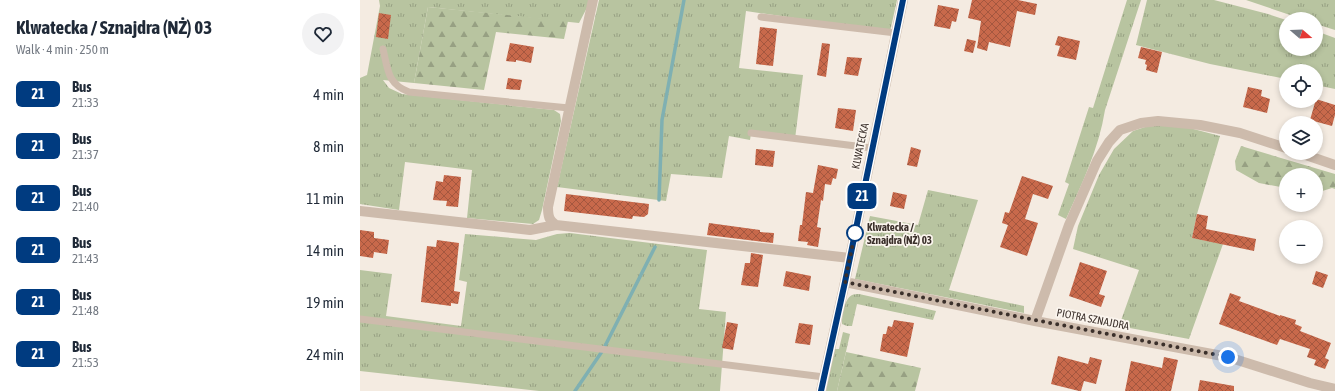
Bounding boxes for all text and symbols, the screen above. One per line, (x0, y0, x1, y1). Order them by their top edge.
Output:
north arrow (1279, 12, 1323, 56)
map controls (1279, 12, 1323, 264)
button: heart (302, 13, 344, 55)
text: Klwatecka / Sznajdra (NŻ) 03 (16, 16, 212, 38)
text: Walk · 4 min · 250 m (16, 42, 109, 57)
button: locate (1279, 64, 1323, 108)
text: Bus (72, 78, 92, 95)
text: 21 (31, 86, 45, 102)
text: 4 min (313, 86, 344, 103)
text: 21:33 (72, 95, 99, 110)
button: layers (1279, 116, 1323, 160)
street label: KLWATECKA (849, 121, 871, 170)
text: Bus (72, 130, 92, 147)
text: 21 (31, 138, 45, 154)
text: 8 min (313, 138, 344, 155)
text: 21:37 (72, 147, 99, 162)
button: + (1279, 168, 1323, 212)
text: Bus (72, 182, 92, 199)
line badge: 21 (844, 183, 880, 209)
text: 21 (855, 188, 869, 204)
text: 21 (31, 190, 45, 206)
text: 11 min (306, 190, 344, 207)
text: 21:40 (72, 199, 99, 214)
button: − (1279, 220, 1323, 264)
place label: Klwatecka / Sznajdra (NŻ) 03 (867, 221, 932, 246)
marker: Klwatecka / Sznajdra (NŻ) 03 (846, 224, 864, 242)
text: Bus (72, 234, 92, 251)
text: 21 (31, 242, 45, 258)
text: 14 min (306, 242, 344, 259)
text: 21:43 (72, 251, 99, 266)
text: Bus (72, 286, 92, 303)
text: 21 (31, 294, 45, 310)
text: 19 min (306, 294, 344, 311)
text: 21:48 (72, 303, 99, 318)
street label: PIOTRA SZNAJDRA (1056, 306, 1131, 332)
text: Bus (72, 338, 92, 355)
text: 21 (31, 346, 45, 362)
text: 24 min (306, 346, 344, 363)
your location (1218, 347, 1238, 367)
text: 21:53 (72, 355, 99, 370)

